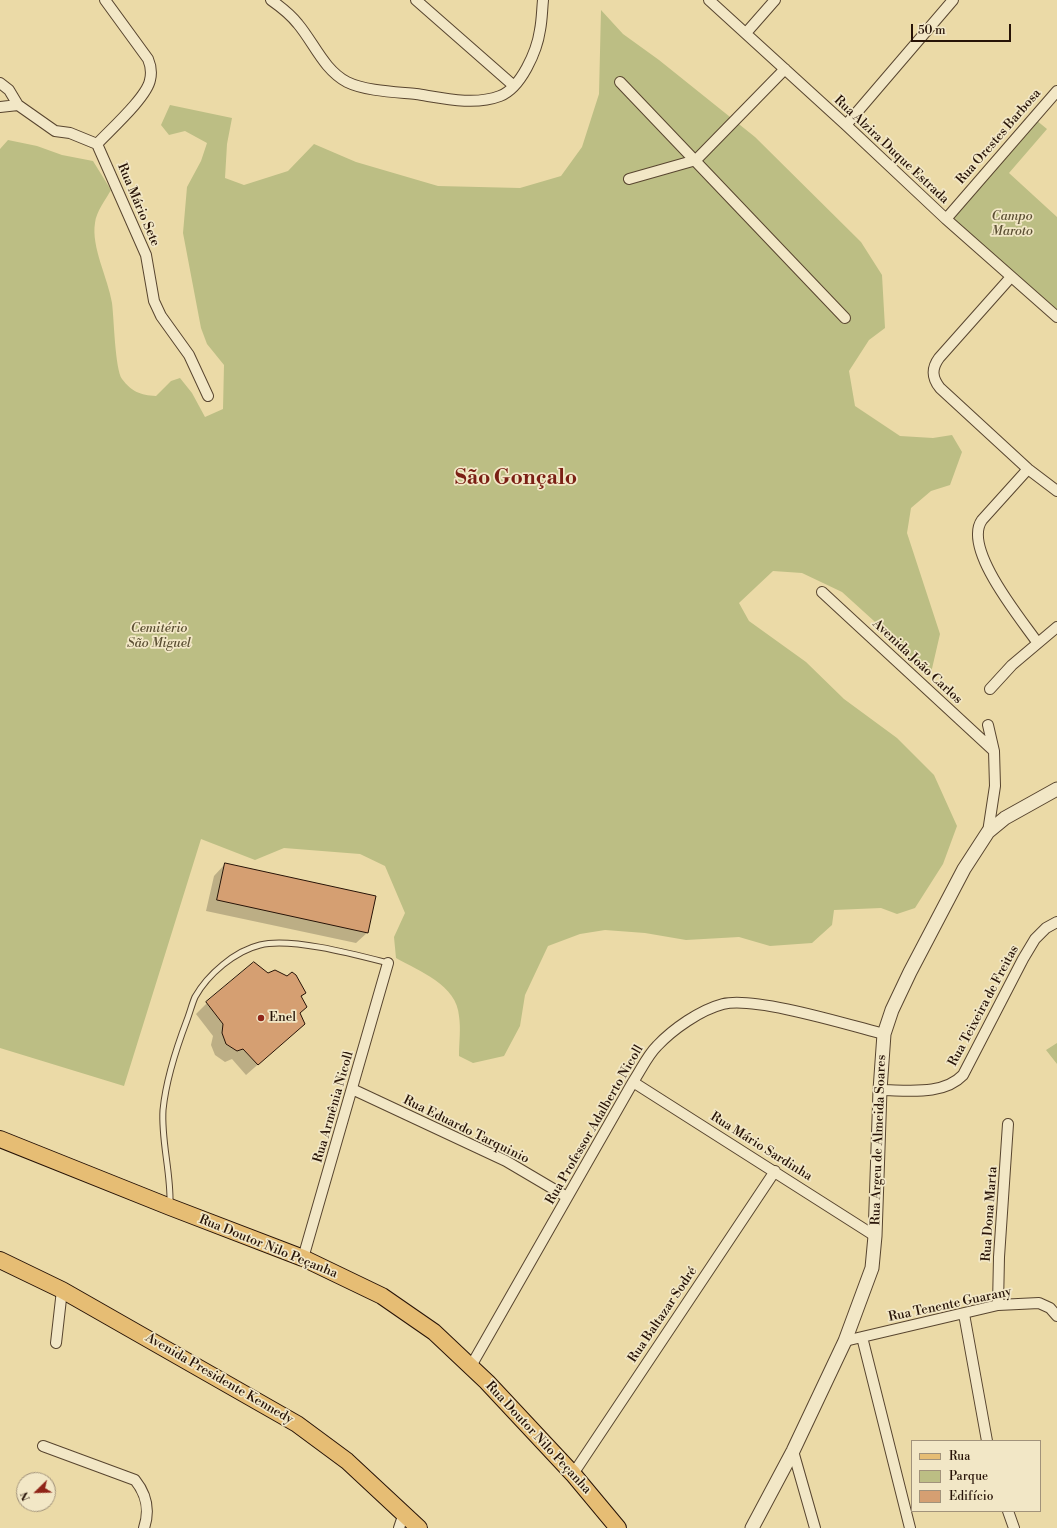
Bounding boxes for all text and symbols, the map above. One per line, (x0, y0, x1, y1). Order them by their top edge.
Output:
scale bar (913, 16, 1013, 42)
text: 50 m (918, 23, 946, 38)
street label: Rua Orestes Barbosa (953, 86, 1045, 188)
street label: Rua Alzira Duque Estrada (830, 93, 952, 207)
street label: Rua Mário Sete (113, 161, 163, 249)
park label: Campo Maroto (991, 209, 1033, 240)
district label: São Gonçalo (455, 466, 577, 492)
street label: Avenida João Carlos (869, 616, 965, 708)
park label: Cemitério São Miguel (127, 621, 191, 652)
street label: Rua Teixeira de Freitas (945, 943, 1023, 1069)
place label: Enel (269, 1010, 296, 1026)
marker: Enel (256, 1013, 266, 1023)
street label: Rua Professor Adalberto Nicoll (543, 1042, 647, 1208)
street label: Rua Armênia Nicoll (311, 1049, 357, 1165)
street label: Rua Argeu de Almeida Soares (868, 1054, 890, 1226)
street label: Rua Eduardo Tarquinio (400, 1093, 532, 1167)
street label: Rua Mário Sardinha (707, 1109, 815, 1185)
street label: Rua Dona Marta (979, 1166, 1001, 1262)
street label: Rua Doutor Nilo Peçanha (196, 1212, 340, 1282)
street label: Rua Baltazar Sodré (625, 1264, 701, 1366)
street label: Rua Tenente Guarany (887, 1284, 1013, 1326)
street label: Avenida Presidente Kennedy (142, 1330, 296, 1428)
street label: Rua Doutor Nilo Peçanha (482, 1379, 594, 1497)
legend (911, 1440, 1041, 1512)
text: Rua (949, 1449, 970, 1464)
text: Parque (949, 1469, 988, 1484)
north arrow (16, 1472, 56, 1512)
text: Edifício (949, 1489, 993, 1504)
text: N (18, 1490, 34, 1503)

